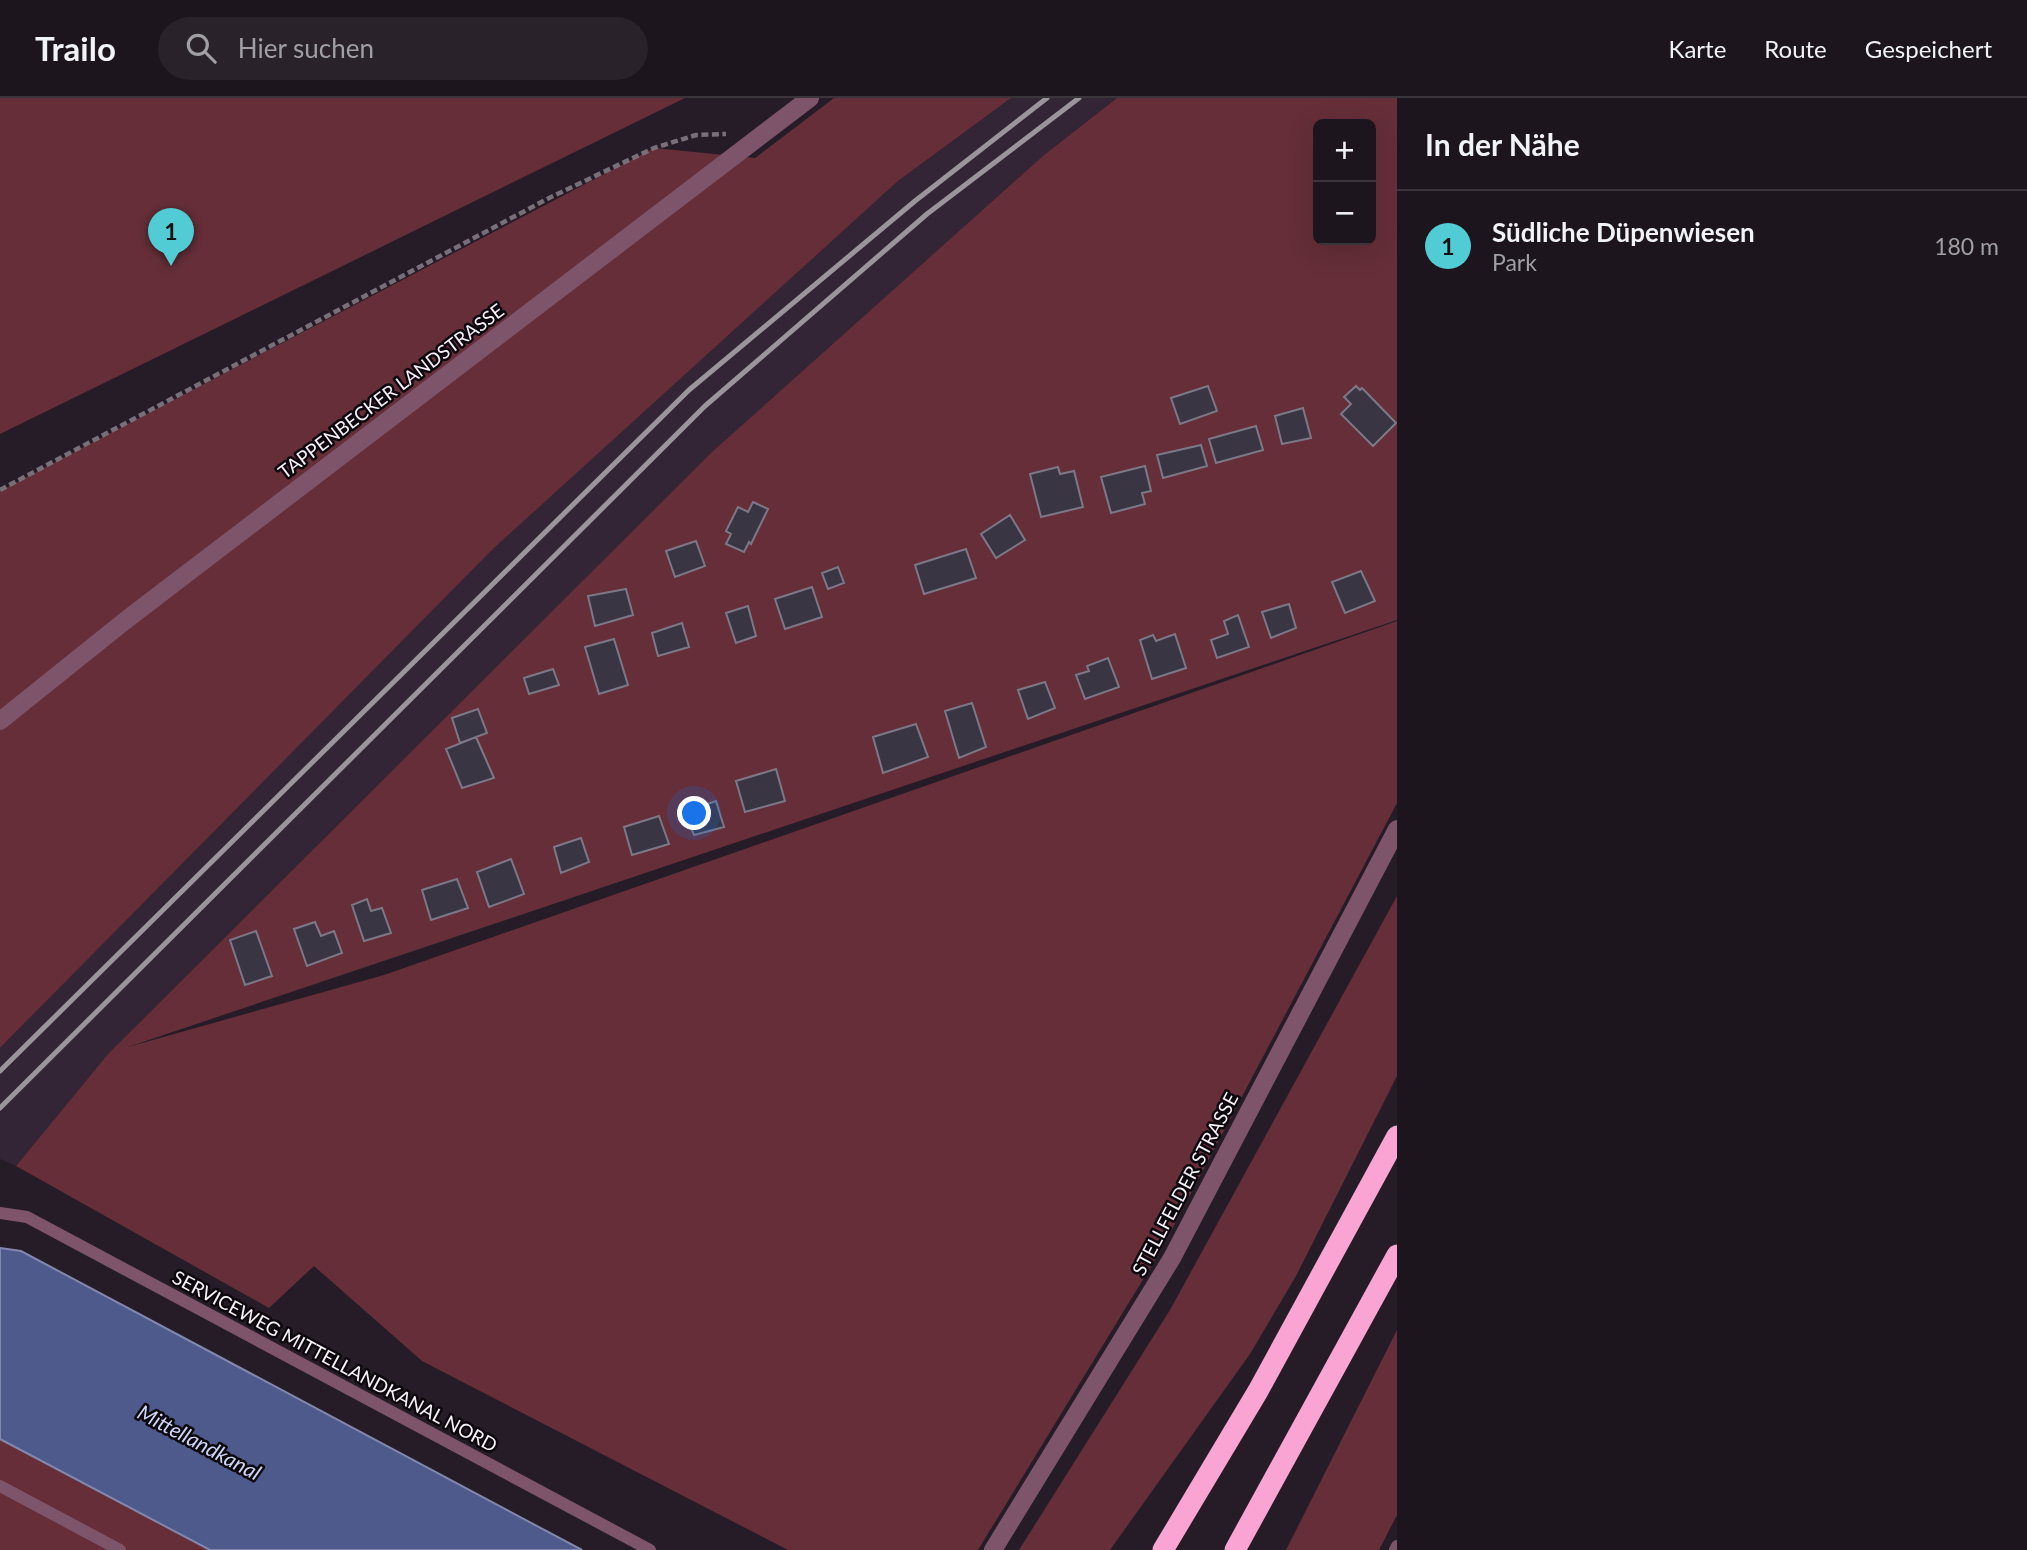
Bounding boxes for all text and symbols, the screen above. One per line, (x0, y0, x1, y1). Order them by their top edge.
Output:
search box (158, 17, 648, 80)
text: Trailo (35, 28, 116, 68)
icon: search (182, 29, 220, 67)
text: Hier suchen (238, 32, 374, 64)
text: Karte (1669, 34, 1726, 63)
text: Route (1764, 34, 1827, 63)
text: Gespeichert (1865, 34, 1992, 63)
map controls (1313, 119, 1376, 245)
button: + (1313, 119, 1376, 182)
text: In der Nähe (1425, 126, 1580, 162)
button: − (1313, 182, 1376, 245)
pin: 1 (148, 208, 194, 266)
text: Südliche Düpenwiesen (1492, 216, 1755, 248)
text: 1 (1441, 232, 1455, 260)
text: 180 m (1934, 232, 1999, 260)
text: Park (1492, 248, 1537, 276)
street label: TAPPENBECKER LANDSTRASSE (273, 298, 508, 483)
your location (677, 796, 711, 830)
street label: STELLFELDER STRASSE (1127, 1088, 1243, 1279)
street label: SERVICEWEG MITTELLANDKANAL NORD (169, 1265, 502, 1456)
water label: Mittellandkanal (134, 1399, 266, 1485)

